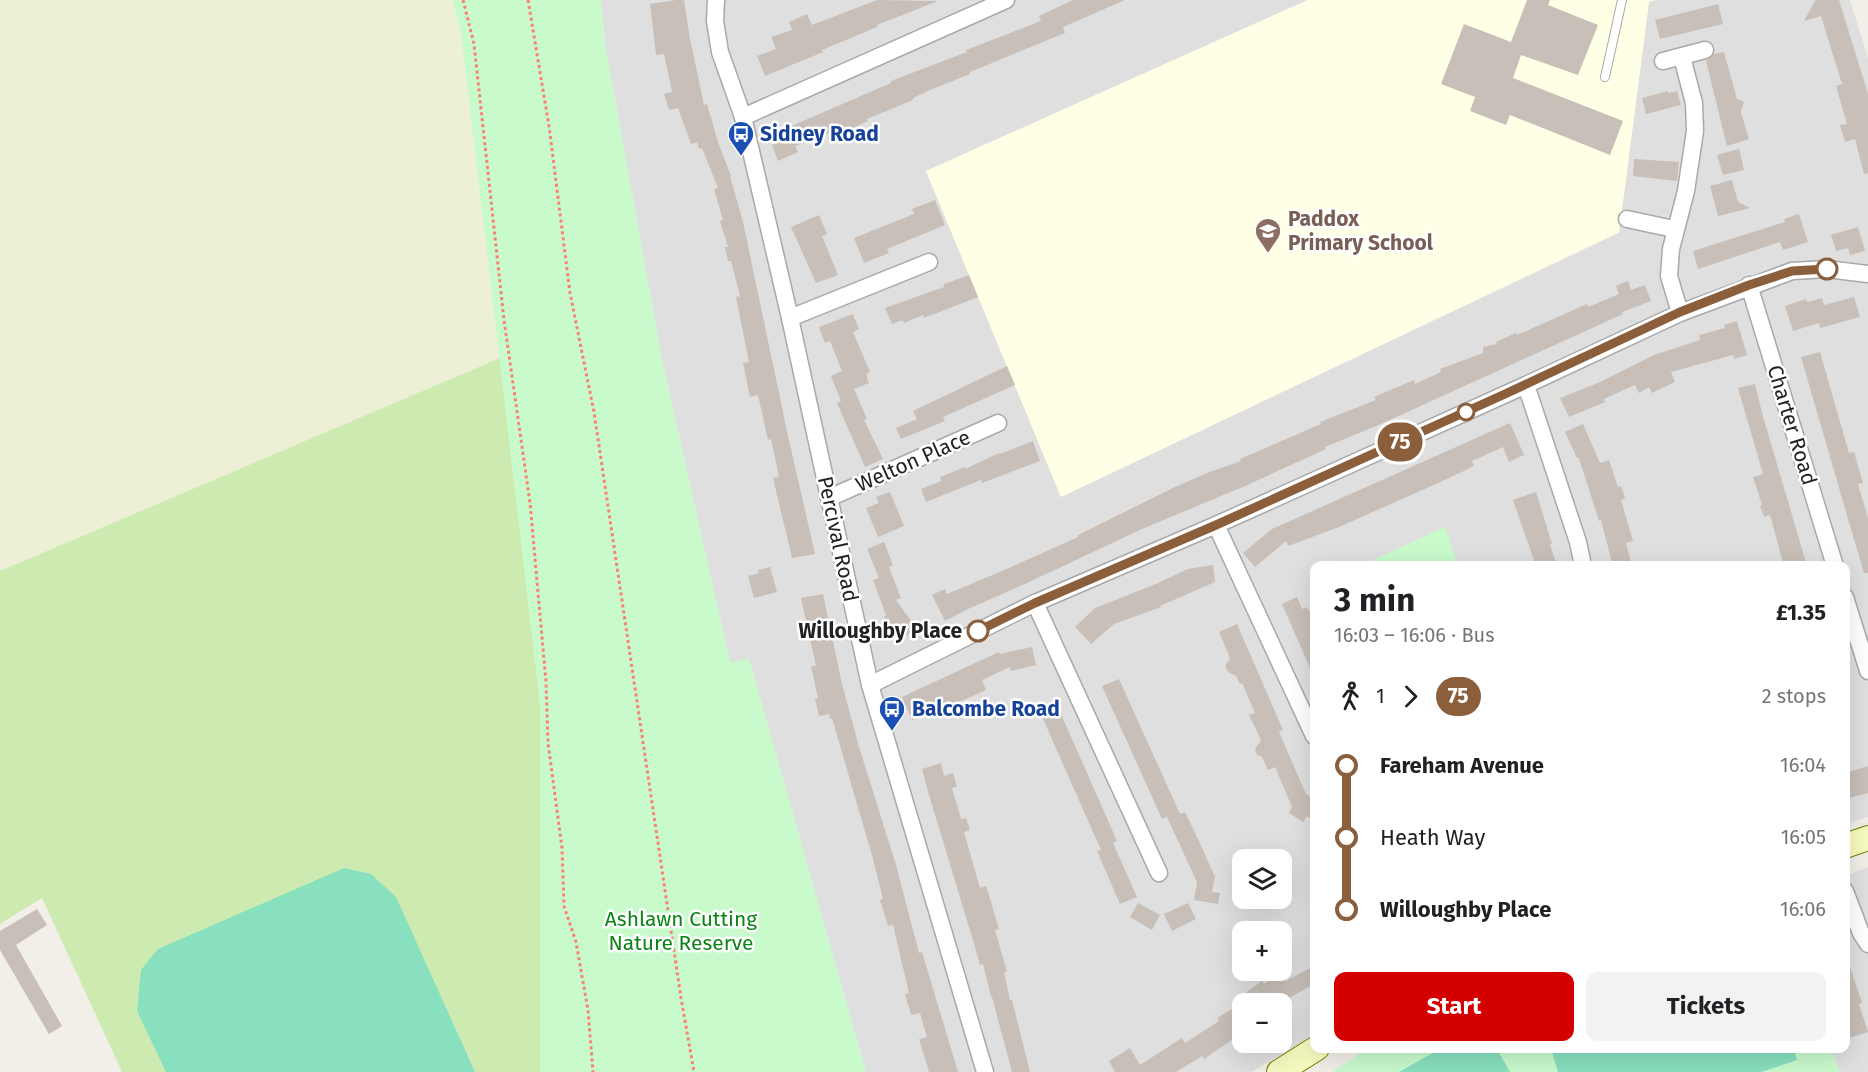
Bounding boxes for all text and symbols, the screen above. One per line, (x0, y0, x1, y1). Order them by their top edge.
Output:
bus stop icon: Sidney Road (726, 119, 756, 157)
place label: Sidney Road (760, 121, 879, 147)
place label: Paddox Primary School (1288, 206, 1434, 256)
school or university icon: Paddox Primary School (1253, 216, 1283, 254)
unlabelled marker (1816, 258, 1838, 280)
street label: Charter Road (1761, 362, 1823, 488)
unlabelled marker (1457, 403, 1475, 421)
line badge: 75 (1373, 422, 1427, 462)
street label: Welton Place (852, 424, 974, 498)
text: 75 (1390, 429, 1410, 455)
street label: Percival Road (812, 474, 864, 604)
text: 3 min (1334, 580, 1415, 620)
text: £1.35 (1776, 599, 1826, 626)
place label: Willoughby Place (798, 618, 962, 644)
marker: Willoughby Place (967, 620, 989, 642)
text: 16:03 – 16:06 · Bus (1334, 623, 1495, 647)
icon: walk (1334, 680, 1367, 713)
icon: forward (1394, 680, 1427, 713)
text: 75 (1448, 683, 1469, 709)
text: 1 (1376, 684, 1385, 708)
text: 2 stops (1762, 684, 1826, 708)
bus stop icon: Balcombe Road (877, 694, 907, 732)
place label: Balcombe Road (912, 696, 1060, 722)
text: Fareham Avenue (1380, 752, 1544, 779)
text: 16:04 (1780, 753, 1826, 777)
text: Heath Way (1380, 824, 1485, 851)
text: 16:05 (1781, 825, 1826, 849)
map controls (1232, 849, 1292, 1053)
button: layers (1232, 849, 1292, 909)
text: Willoughby Place (1380, 896, 1551, 923)
text: 16:06 (1780, 897, 1826, 921)
park label: Ashlawn Cutting Nature Reserve (605, 906, 757, 956)
button: + (1232, 921, 1292, 981)
button: Start (1334, 972, 1574, 1041)
button: Tickets (1586, 972, 1826, 1041)
button: − (1232, 993, 1292, 1053)

